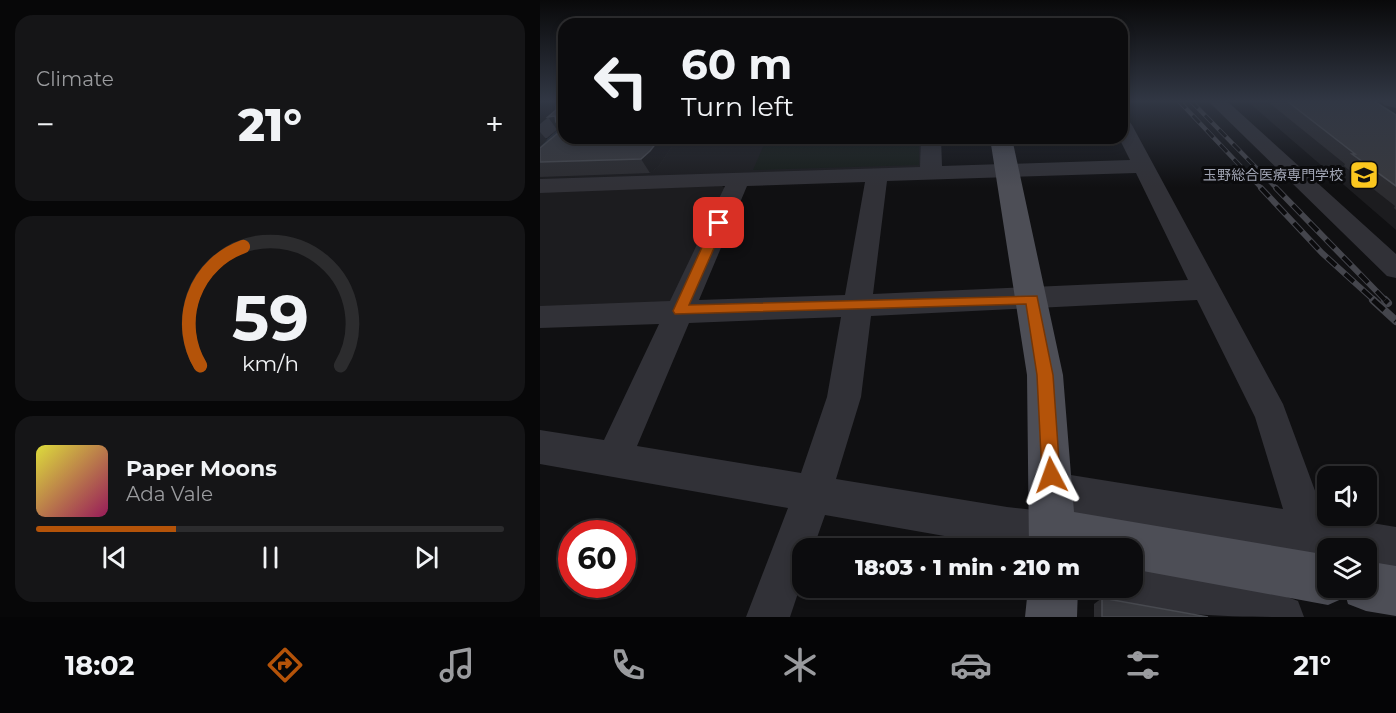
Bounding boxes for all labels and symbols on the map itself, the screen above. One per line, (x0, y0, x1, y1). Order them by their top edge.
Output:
school or university icon: 玉野総合医療専門学校 (1348, 159, 1380, 191)
place label: 玉野総合医療専門学校 (1203, 166, 1343, 184)
pin (693, 197, 744, 248)
position arrow (1019, 443, 1083, 507)
speed limit sign: 60 (558, 520, 636, 598)

